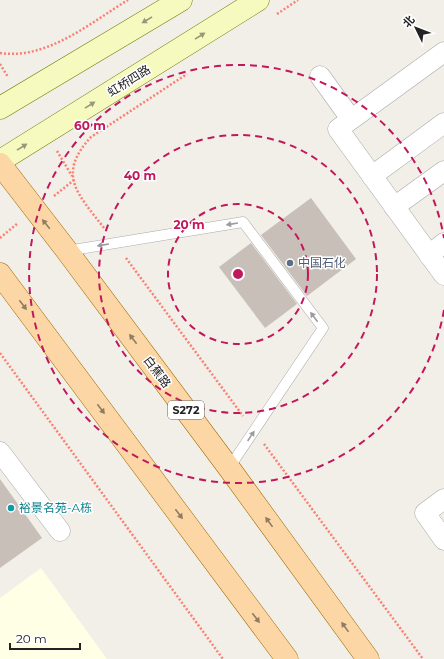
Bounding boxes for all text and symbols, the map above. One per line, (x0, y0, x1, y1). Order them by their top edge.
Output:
north arrow (396, 8, 436, 48)
text: 北 (400, 12, 418, 30)
one-way arrow (141, 16, 153, 23)
one-way arrow (194, 33, 206, 40)
street label: 虹桥四路 (104, 61, 153, 100)
one-way arrow (84, 102, 96, 109)
text: 60 m (74, 118, 106, 133)
one-way arrow (17, 144, 28, 151)
text: 40 m (124, 168, 156, 183)
text: 20 m (173, 217, 205, 232)
one-way arrow (42, 219, 50, 230)
one-way arrow (225, 221, 238, 227)
one-way arrow (97, 242, 109, 248)
place label: 中国石化 (298, 255, 346, 270)
marker: 中国石化 (285, 258, 295, 268)
centre of rings (231, 267, 245, 281)
one-way arrow (19, 300, 27, 310)
one-way arrow (310, 311, 319, 322)
one-way arrow (129, 334, 137, 345)
street label: 白蕉路 (141, 353, 174, 391)
road number: S272 (168, 401, 204, 419)
one-way arrow (97, 404, 105, 415)
one-way arrow (247, 431, 255, 441)
place label: 裕景名苑-A栋 (19, 500, 92, 515)
marker: 裕景名苑-A栋 (6, 503, 16, 513)
one-way arrow (174, 508, 183, 519)
one-way arrow (264, 517, 273, 528)
one-way arrow (252, 612, 261, 623)
one-way arrow (341, 622, 349, 633)
scale bar (10, 625, 80, 651)
text: 20 m (16, 631, 47, 646)

